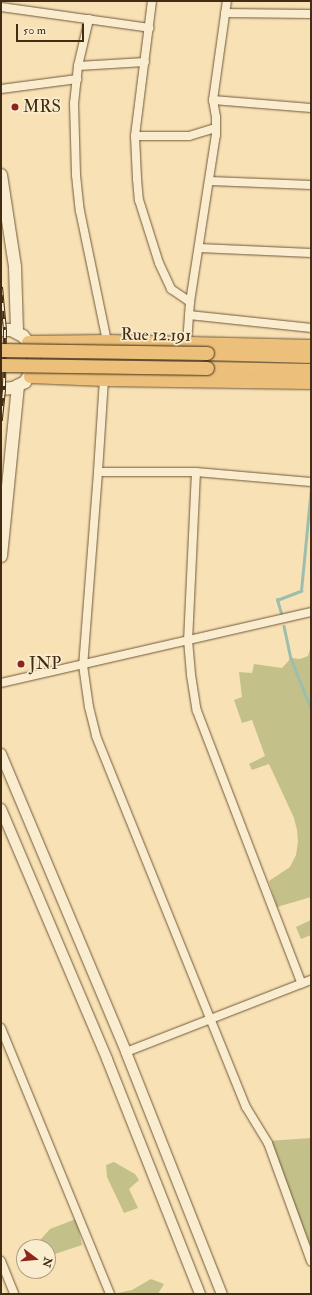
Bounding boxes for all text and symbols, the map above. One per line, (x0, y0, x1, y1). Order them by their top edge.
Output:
scale bar (18, 16, 86, 42)
text: 50 m (23, 23, 46, 38)
place label: MRS (23, 97, 61, 117)
marker: MRS (10, 102, 20, 112)
street label: Rue 12.191 (121, 324, 191, 346)
place label: JNP (29, 654, 61, 674)
marker: JNP (16, 659, 26, 669)
north arrow (16, 1239, 56, 1279)
text: N (39, 1256, 55, 1269)

